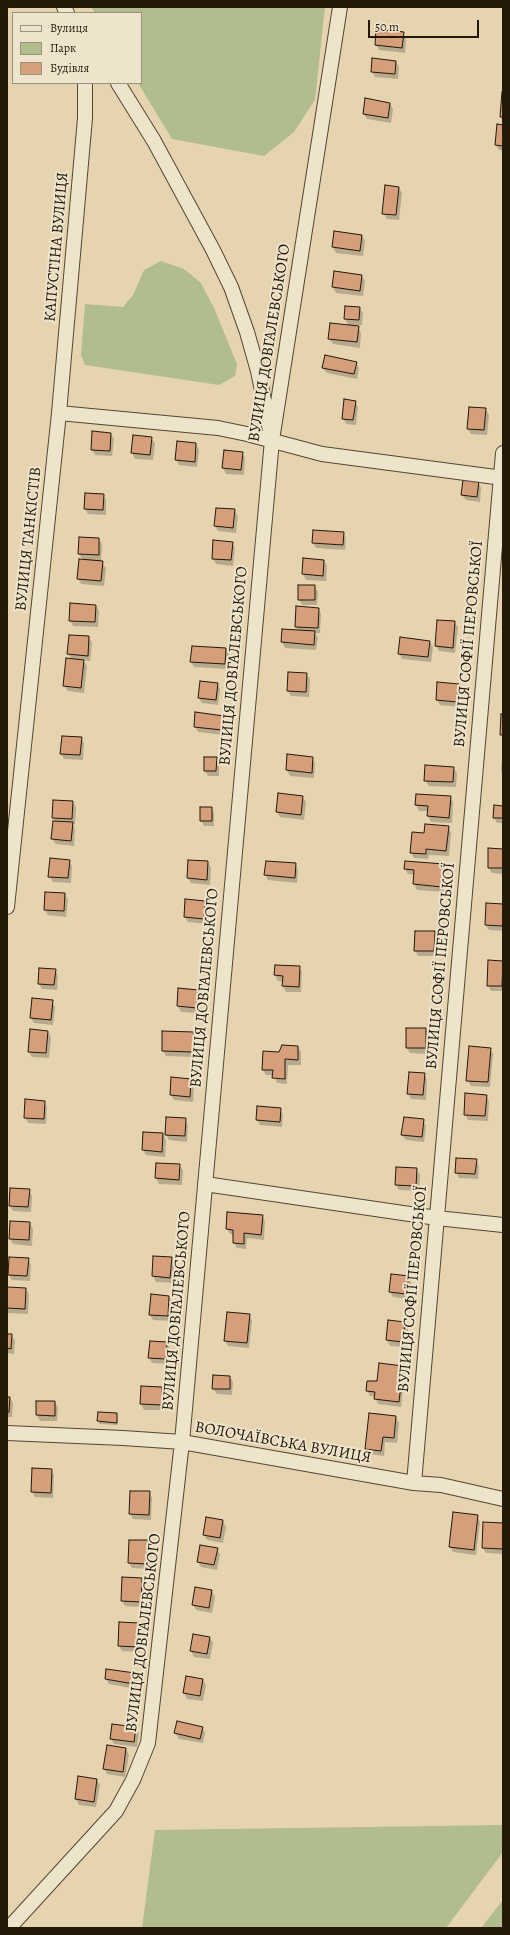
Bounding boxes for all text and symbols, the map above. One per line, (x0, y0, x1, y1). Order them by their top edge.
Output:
legend (12, 12, 142, 84)
scale bar (370, 12, 481, 38)
text: 50 m (375, 19, 399, 35)
text: Вулиця (50, 20, 88, 36)
text: Парк (50, 40, 76, 56)
text: Будівля (50, 60, 89, 76)
street label: КАПУСТІНА ВУЛИЦЯ (41, 171, 73, 323)
street label: ВУЛИЦЯ ДОВГАЛЕВСЬКОГО (245, 243, 295, 443)
street label: ВУЛИЦЯ ТАНКІСТІВ (12, 466, 46, 612)
street label: ВУЛИЦЯ СОФІЇ ПЕРОВСЬКОЇ (450, 540, 488, 748)
street label: ВУЛИЦЯ ДОВГАЛЕВСЬКОГО (216, 565, 252, 767)
street label: ВУЛИЦЯ СОФІЇ ПЕРОВСЬКОЇ (422, 862, 460, 1070)
street label: ВУЛИЦЯ ДОВГАЛЕВСЬКОГО (187, 887, 223, 1089)
street label: ВУЛИЦЯ СОФІЇ ПЕРОВСЬКОЇ (394, 1185, 432, 1393)
street label: ВУЛИЦЯ ДОВГАЛЕВСЬКОГО (159, 1210, 195, 1412)
street label: ВОЛОЧАЇВСЬКА ВУЛИЦЯ (193, 1418, 373, 1468)
street label: ВУЛИЦЯ ДОВГАЛЕВСЬКОГО (122, 1532, 166, 1734)

